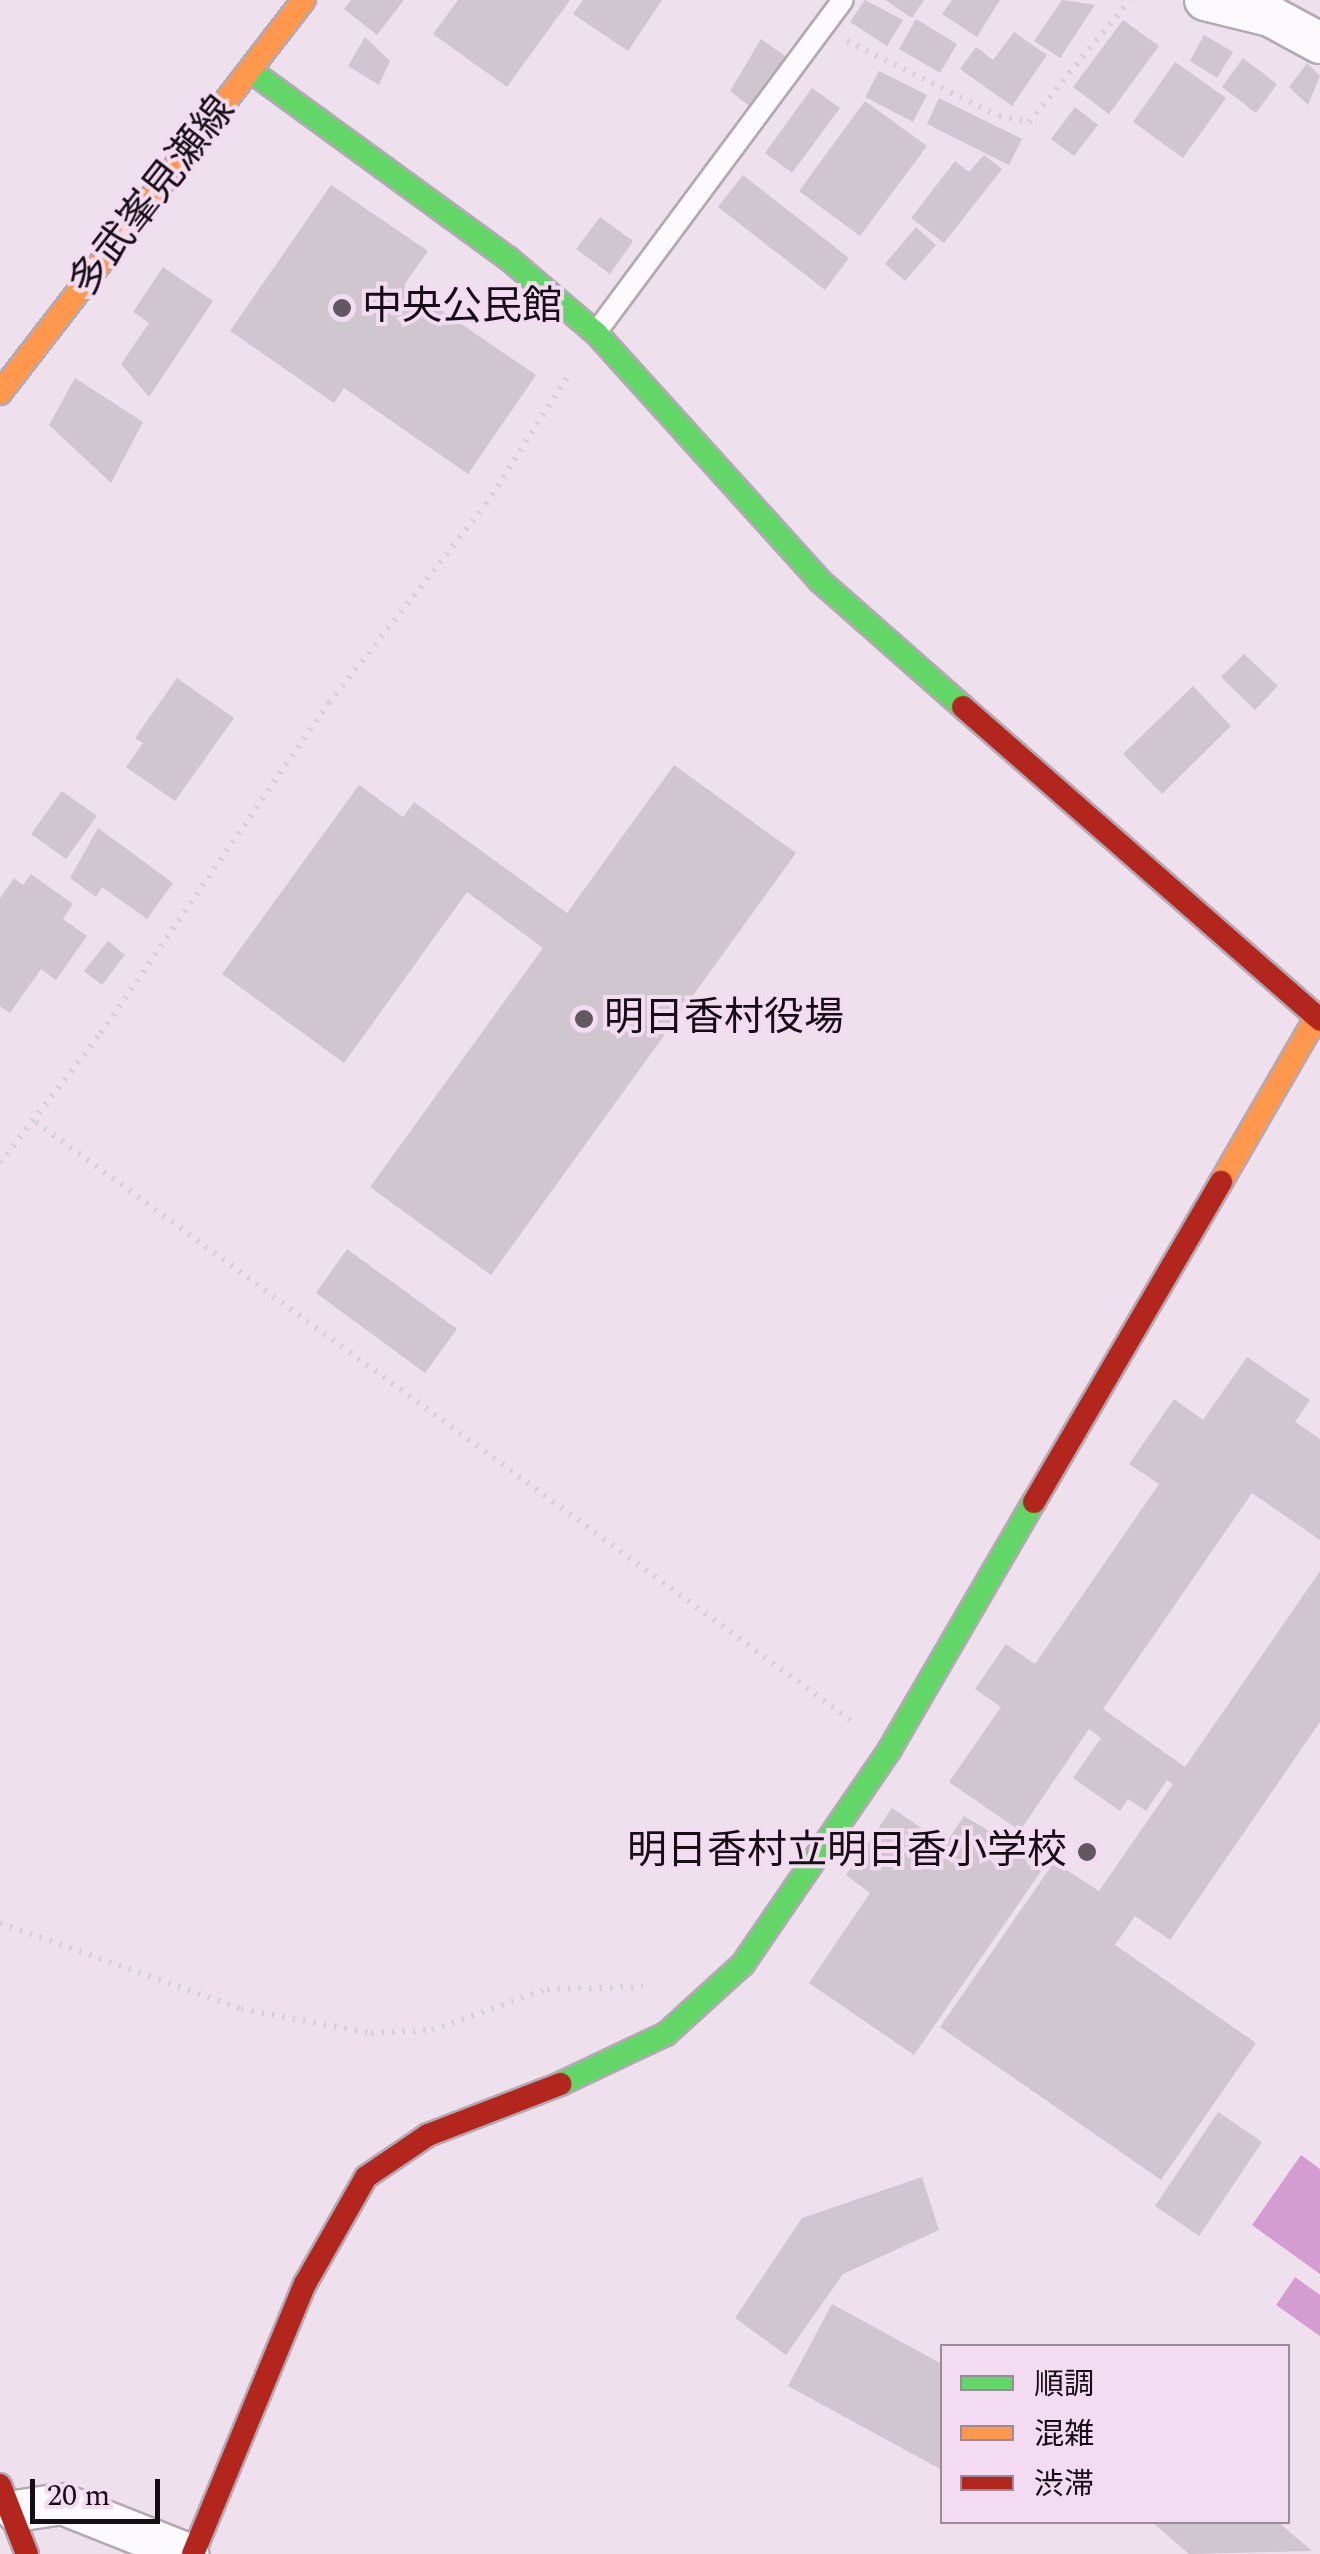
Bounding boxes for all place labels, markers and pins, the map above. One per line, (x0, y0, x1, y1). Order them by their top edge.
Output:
place label: 中央公民館 (362, 284, 562, 332)
marker: 中央公民館 (331, 297, 353, 319)
place label: 明日香村役場 (604, 995, 844, 1043)
marker: 明日香村役場 (573, 1008, 595, 1030)
place label: 明日香村立明日香小学校 (627, 1828, 1067, 1876)
marker: 明日香村立明日香小学校 (1076, 1841, 1098, 1863)

